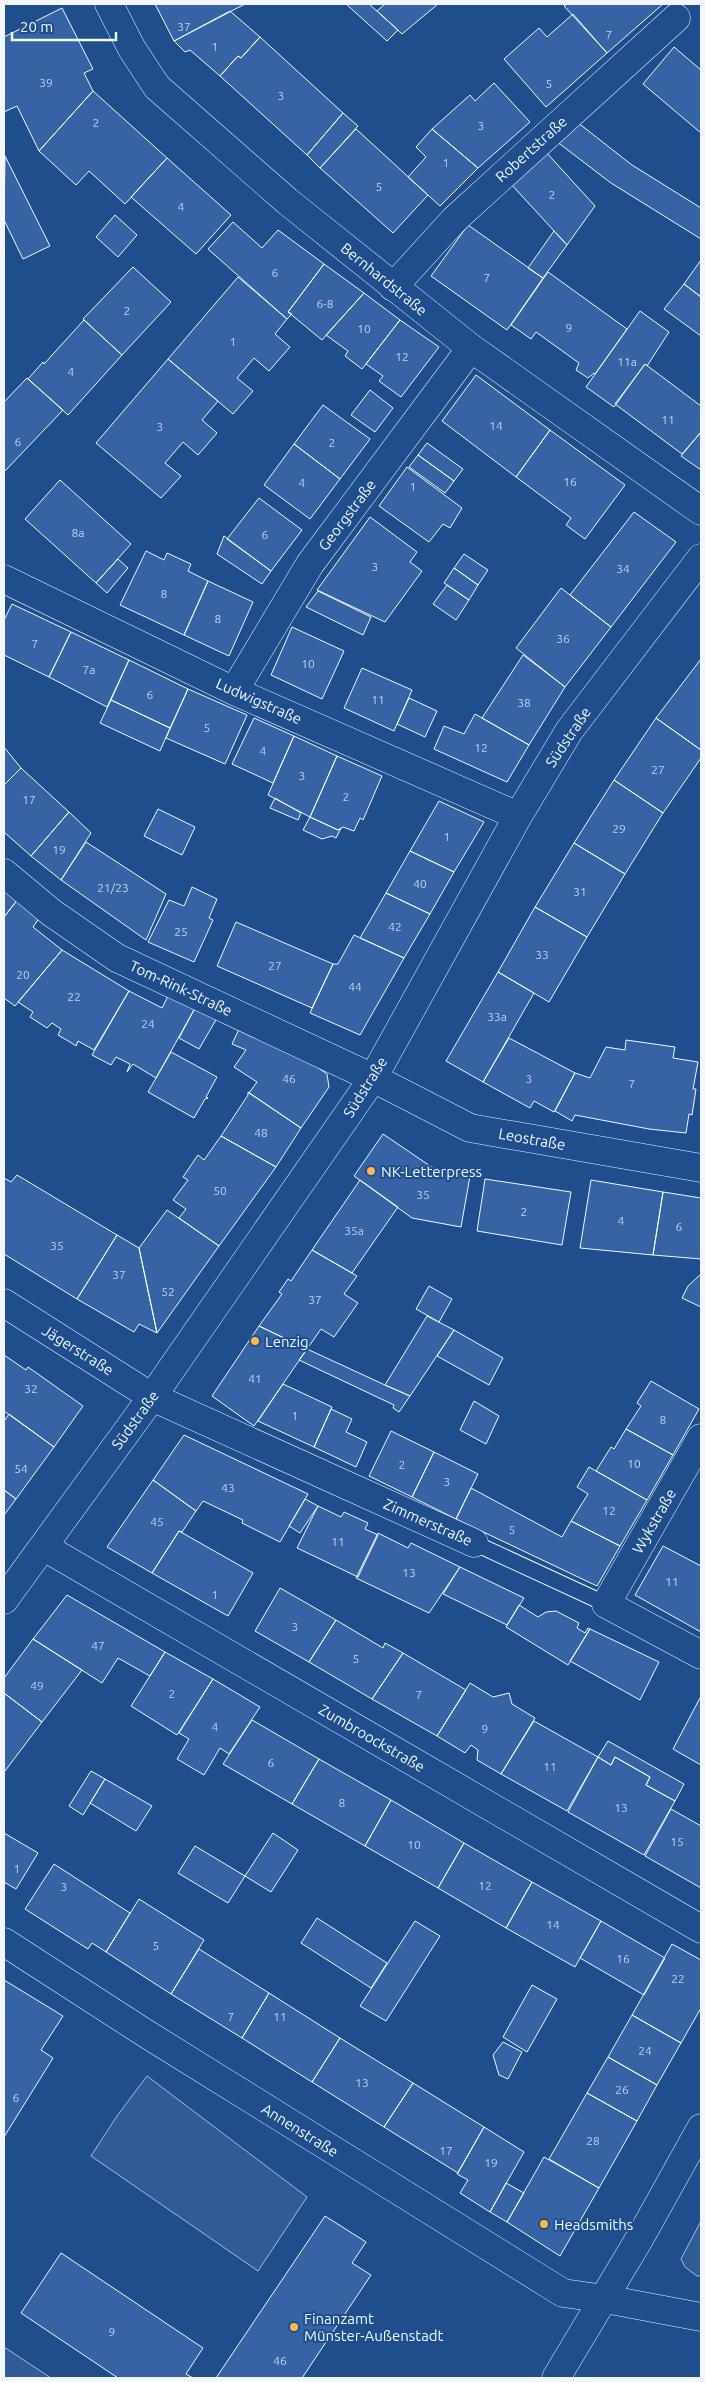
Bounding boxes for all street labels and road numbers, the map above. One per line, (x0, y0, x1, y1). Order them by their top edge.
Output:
street label: Robertstraße (492, 113, 570, 185)
street label: Bernhardstraße (338, 239, 430, 319)
street label: Georgstraße (315, 476, 379, 554)
street label: Ludwigstraße (214, 675, 304, 727)
street label: Südstraße (542, 704, 594, 770)
street label: Tom-Rink-Straße (127, 957, 235, 1019)
street label: Südstraße (340, 1054, 390, 1120)
street label: Leostraße (497, 1125, 567, 1153)
street label: Jägerstraße (39, 1321, 117, 1379)
street label: Südstraße (108, 1387, 162, 1453)
street label: Wykstraße (629, 1486, 679, 1556)
street label: Zimmerstraße (381, 1495, 475, 1549)
street label: Zumbroockstraße (316, 1701, 428, 1775)
street label: Annenstraße (259, 2100, 341, 2160)

